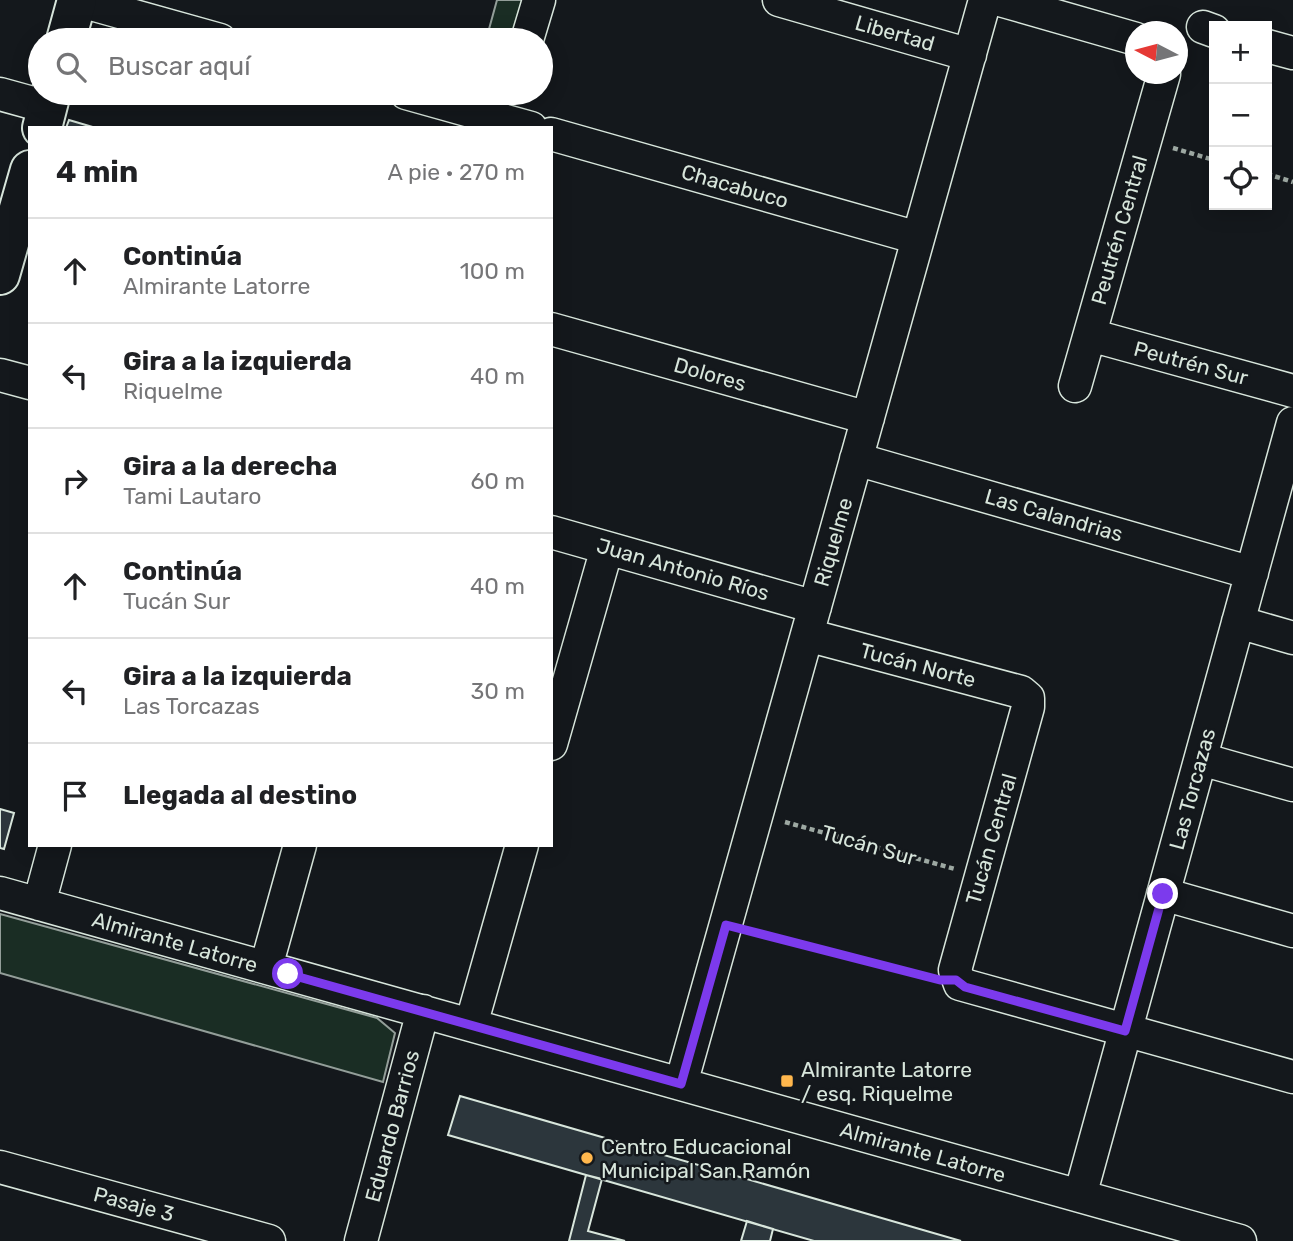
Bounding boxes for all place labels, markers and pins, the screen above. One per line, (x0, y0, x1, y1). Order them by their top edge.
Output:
place label: Almirante Latorre / esq. Riquelme (801, 1057, 972, 1106)
marker: Almirante Latorre / esq. Riquelme (779, 1073, 795, 1089)
place label: Centro Educacional Municipal San Ramón (601, 1134, 810, 1183)
marker: Centro Educacional Municipal San Ramón (579, 1150, 595, 1166)

